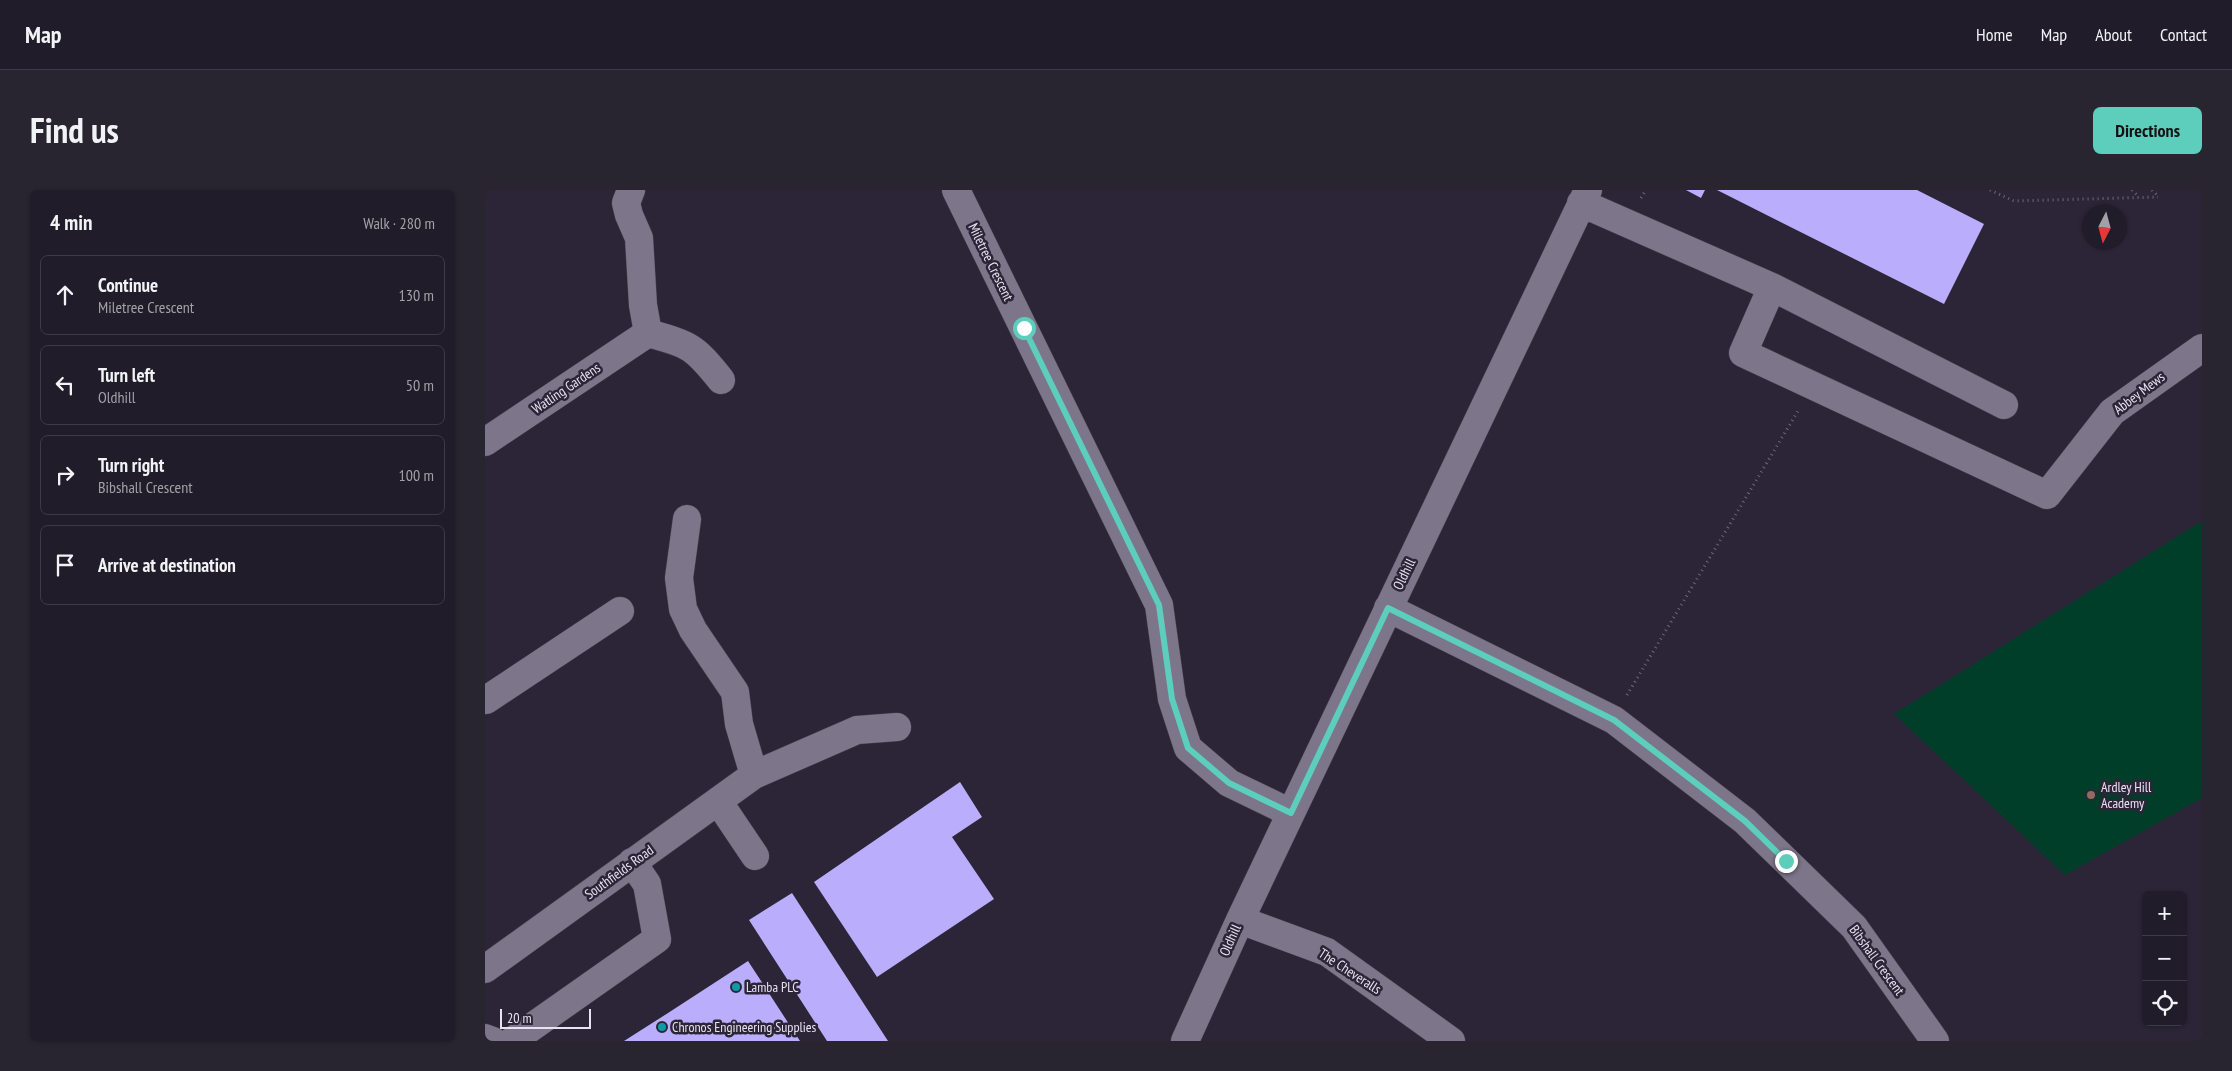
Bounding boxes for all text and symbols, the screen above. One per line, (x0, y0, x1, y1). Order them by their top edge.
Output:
text: Map (25, 19, 62, 50)
text: Home (1976, 23, 2013, 46)
text: Map (2041, 23, 2067, 46)
text: About (2095, 23, 2132, 46)
text: Contact (2160, 23, 2207, 46)
text: Find us (30, 107, 119, 153)
button: Directions (2093, 107, 2202, 154)
north arrow (2082, 205, 2127, 250)
text: 4 min (50, 209, 92, 236)
text: Walk · 280 m (363, 213, 435, 233)
street label: Miletree Crescent (964, 220, 1018, 304)
text: Continue (98, 273, 158, 297)
icon: ahead (51, 281, 79, 309)
text: 130 m (399, 285, 434, 305)
text: Miletree Crescent (98, 297, 194, 317)
route start (1013, 317, 1036, 340)
street label: Watling Gardens (528, 358, 604, 418)
text: Turn left (98, 363, 155, 387)
street label: Abbey Mews (2110, 368, 2168, 418)
icon: left (51, 371, 79, 399)
text: 50 m (406, 375, 434, 395)
text: Oldhill (98, 387, 135, 407)
text: Turn right (98, 453, 164, 477)
icon: right (51, 461, 79, 489)
text: 100 m (399, 465, 434, 485)
text: Bibshall Crescent (98, 477, 193, 497)
icon: arrive (51, 551, 79, 579)
text: Arrive at destination (98, 553, 236, 577)
street label: Oldhill (1389, 555, 1420, 593)
place label: Ardley Hill Academy (2101, 778, 2152, 812)
marker: Ardley Hill Academy (2085, 789, 2097, 801)
street label: Southfields Road (581, 841, 657, 903)
route end (1775, 850, 1798, 873)
map controls (2142, 891, 2187, 1026)
button: + (2142, 891, 2187, 936)
street label: Oldhill (1215, 921, 1245, 959)
street label: Bibshall Crescent (1845, 921, 1909, 999)
button: − (2142, 936, 2187, 981)
street label: The Cheveralls (1315, 944, 1385, 998)
place label: Lamba PLC (746, 978, 799, 996)
marker: Lamba PLC (730, 981, 742, 993)
button: locate (2142, 981, 2187, 1026)
scale bar (500, 1006, 591, 1029)
text: 20 m (507, 1009, 532, 1027)
place label: Chronos Engineering Supplies (672, 1018, 817, 1036)
marker: Chronos Engineering Supplies (656, 1021, 668, 1033)

